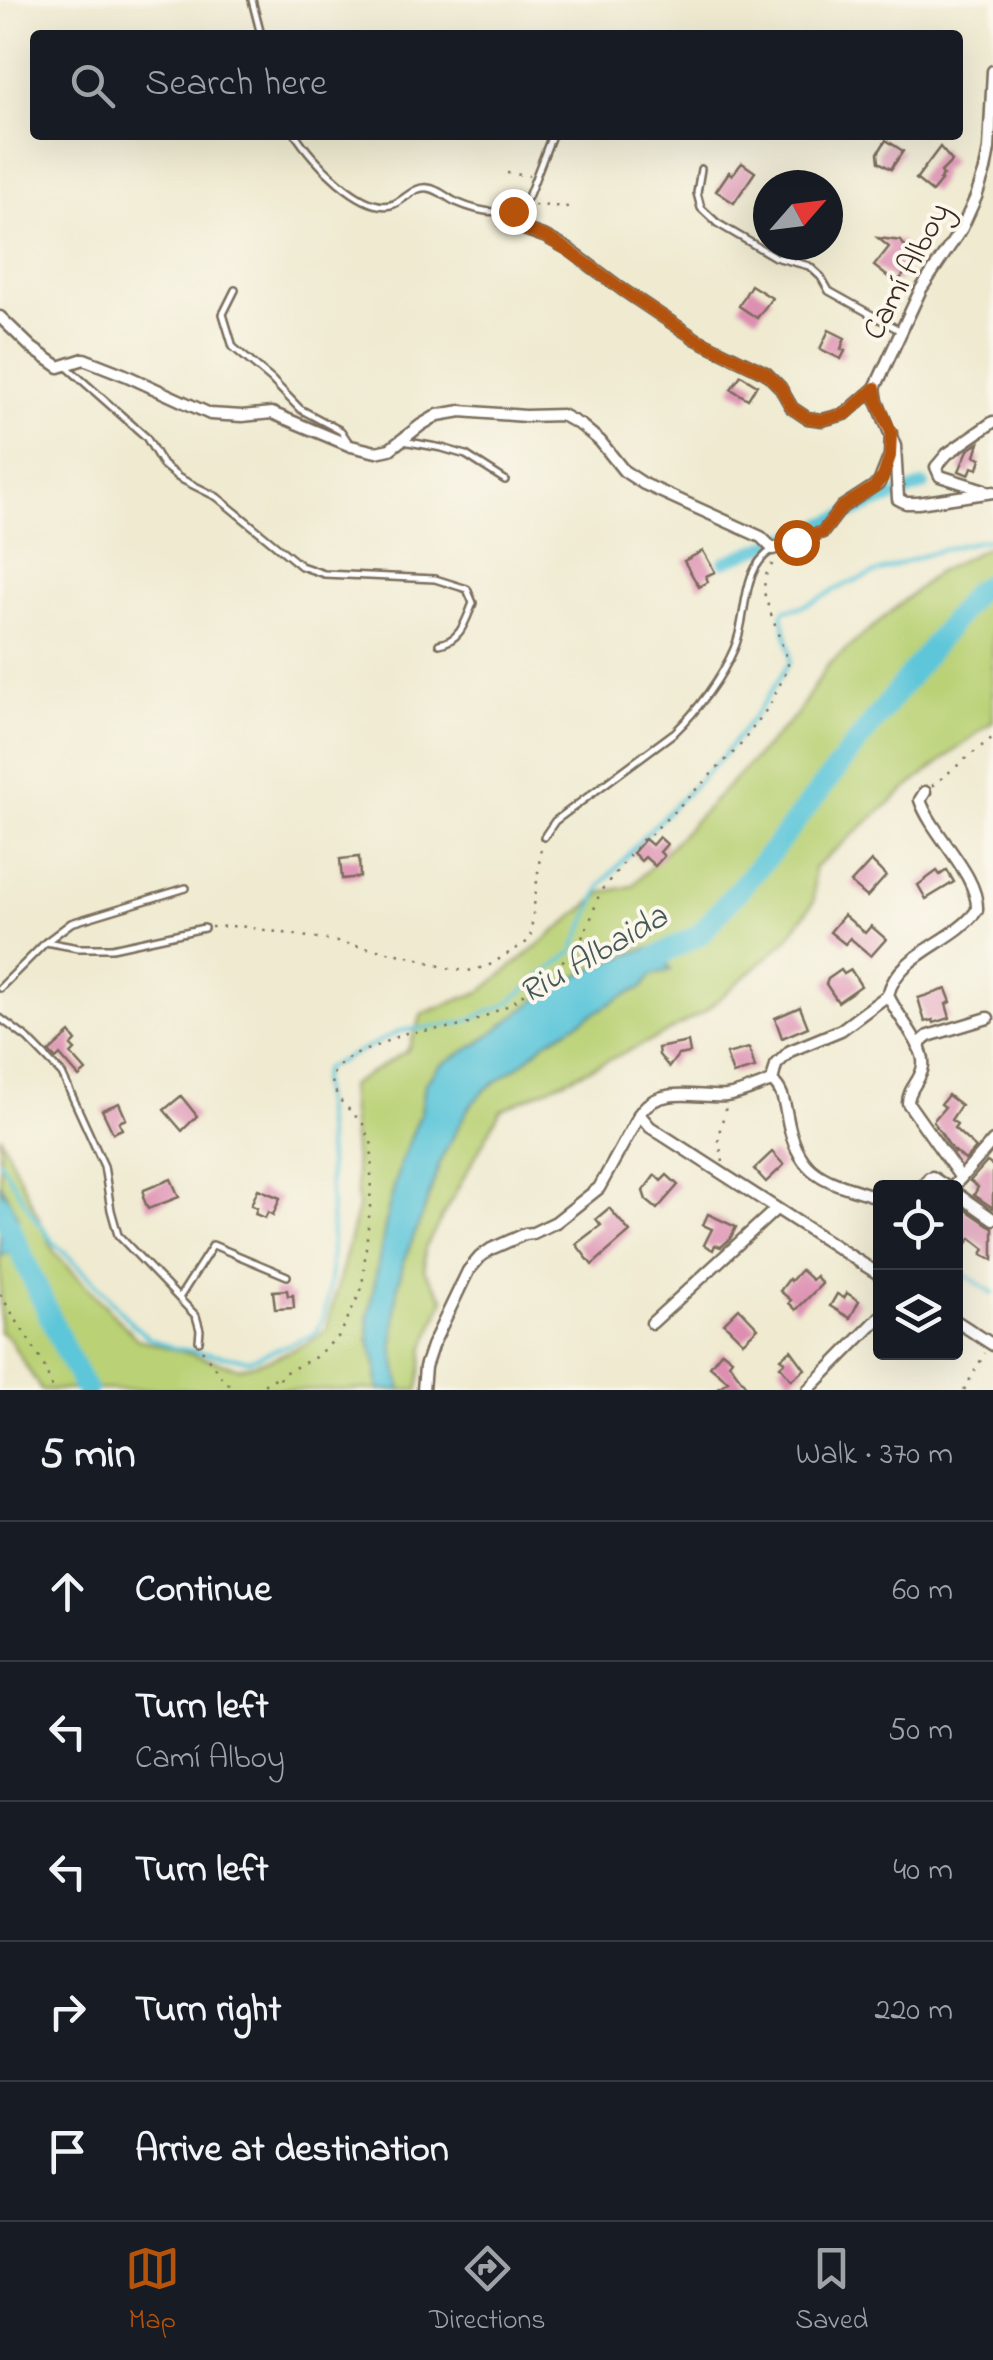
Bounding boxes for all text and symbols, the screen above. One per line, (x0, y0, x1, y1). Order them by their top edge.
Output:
search box (30, 30, 963, 140)
text: Search here (145, 57, 327, 113)
icon: search (65, 58, 120, 113)
north arrow (753, 170, 843, 260)
route end (491, 189, 537, 235)
street label: Camí Alboy (852, 195, 964, 349)
route start (774, 520, 820, 566)
water label: Riu Albaida (510, 892, 679, 1019)
map controls (873, 1180, 963, 1360)
button: locate (873, 1180, 963, 1270)
button: layers (873, 1270, 963, 1360)
text: 5 min (40, 1425, 135, 1486)
text: Walk · 370 m (796, 1432, 953, 1479)
text: Continue (135, 1563, 271, 1619)
icon: ahead (40, 1564, 95, 1619)
text: 60 m (892, 1568, 953, 1615)
text: Turn left (135, 1680, 268, 1736)
icon: left (40, 1704, 95, 1759)
text: 50 m (888, 1708, 953, 1755)
text: Camí Alboy (135, 1736, 285, 1783)
text: Turn left (135, 1843, 268, 1899)
icon: left (40, 1844, 95, 1899)
text: 40 m (893, 1848, 953, 1895)
text: Turn right (135, 1983, 281, 2039)
icon: right (40, 1984, 95, 2039)
text: 220 m (875, 1988, 953, 2035)
text: Arrive at destination (135, 2123, 449, 2179)
icon: arrive (40, 2124, 95, 2179)
tab: Map (125, 2241, 180, 2342)
tab: Directions (429, 2241, 546, 2342)
tab: Saved (795, 2241, 868, 2342)

